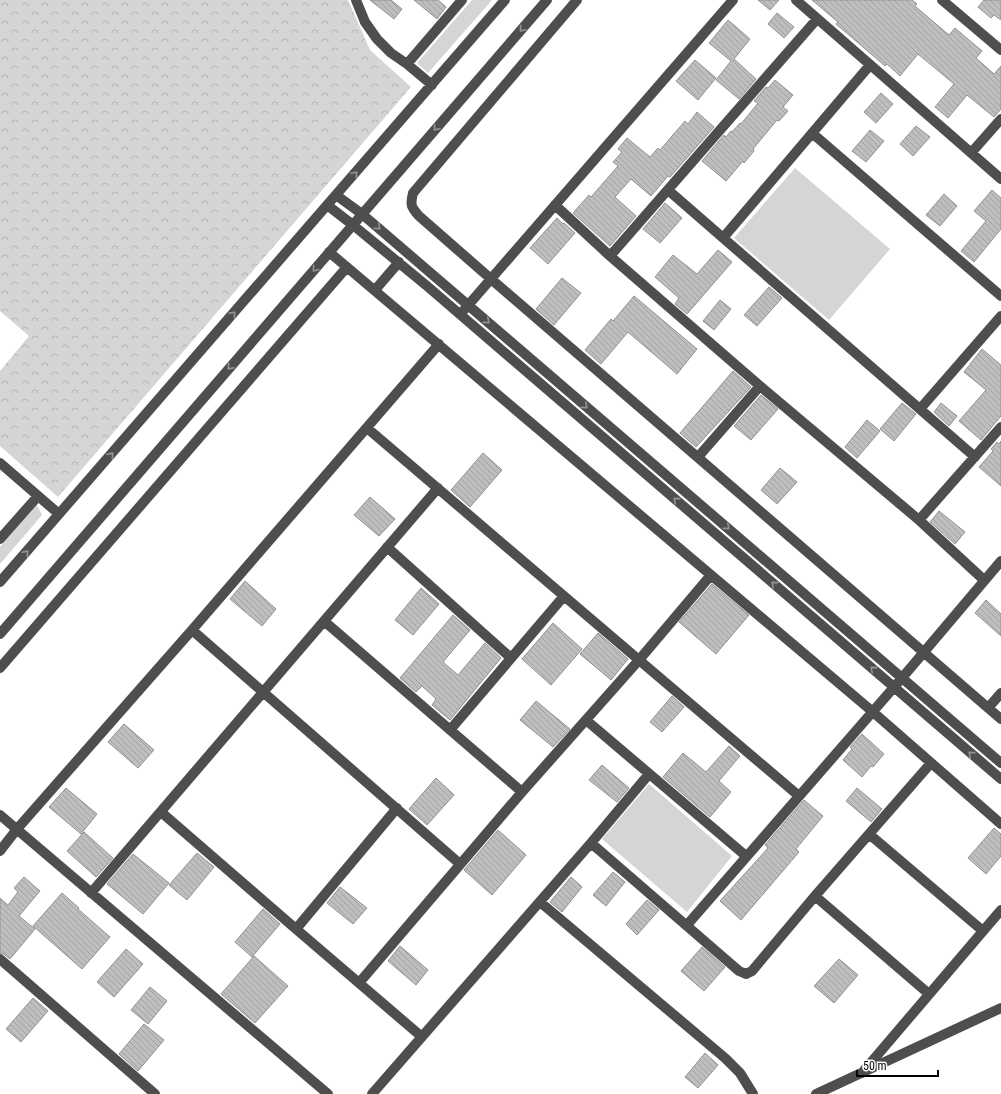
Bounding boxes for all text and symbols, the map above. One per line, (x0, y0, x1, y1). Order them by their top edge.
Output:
one-way arrow (519, 25, 526, 32)
one-way arrow (434, 123, 441, 130)
one-way arrow (350, 171, 357, 178)
one-way arrow (373, 223, 381, 230)
one-way arrow (313, 264, 320, 271)
one-way arrow (228, 311, 235, 319)
one-way arrow (482, 317, 490, 324)
one-way arrow (228, 362, 235, 370)
one-way arrow (581, 402, 588, 409)
one-way arrow (106, 452, 113, 459)
one-way arrow (673, 497, 680, 504)
one-way arrow (722, 523, 729, 530)
one-way arrow (21, 550, 28, 557)
one-way arrow (772, 582, 779, 589)
one-way arrow (870, 666, 878, 673)
one-way arrow (969, 751, 976, 758)
scale bar (857, 1052, 938, 1078)
text: 50 m (863, 1059, 887, 1073)

